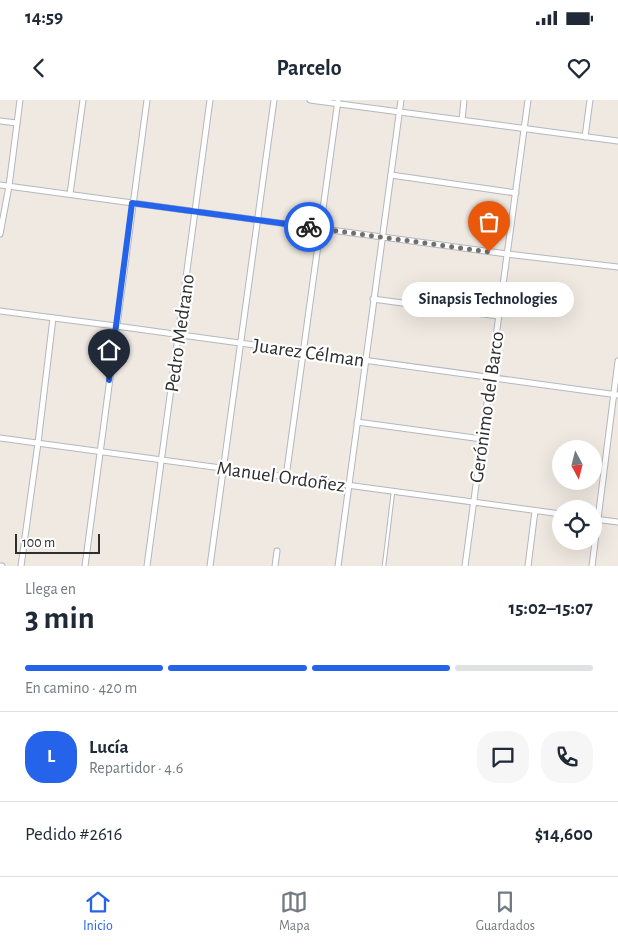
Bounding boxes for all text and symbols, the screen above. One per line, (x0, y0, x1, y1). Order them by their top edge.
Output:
text: 14:59 (25, 8, 63, 27)
icon: back (25, 54, 53, 82)
icon: heart (565, 54, 593, 82)
text: Parcelo (276, 57, 342, 79)
pin (468, 201, 510, 252)
courier (284, 202, 334, 252)
icon: bag (475, 208, 503, 236)
icon: bike (295, 213, 323, 241)
street label: Pedro Medrano (162, 273, 198, 394)
callout: Sinapsis Technologies (403, 282, 575, 317)
text: Sinapsis Technologies (419, 291, 557, 307)
pin (88, 329, 130, 380)
street label: Gerónimo del Barco (466, 330, 508, 484)
street label: Juarez Célman (252, 335, 366, 371)
icon: home (95, 336, 123, 364)
north arrow (552, 440, 602, 490)
map controls (552, 440, 602, 550)
street label: Manuel Ordoñez (215, 458, 346, 496)
button: locate (552, 500, 602, 550)
scale bar (15, 531, 100, 554)
text: 100 m (22, 536, 55, 550)
text: Llega en (25, 581, 76, 597)
text: 15:02–15:07 (508, 599, 593, 618)
text: 3 min (25, 602, 95, 634)
text: En camino · 420 m (25, 680, 137, 696)
button: chat (477, 731, 529, 783)
button: phone (541, 731, 593, 783)
text: Lucía (89, 738, 129, 757)
text: L (47, 747, 55, 766)
text: Repartidor · 4.6 (89, 760, 183, 776)
text: Pedido #2616 (25, 825, 122, 844)
text: $14,600 (535, 825, 593, 844)
tab: Inicio (83, 888, 113, 935)
tab: Mapa (279, 888, 310, 935)
tab: Guardados (476, 888, 535, 935)

